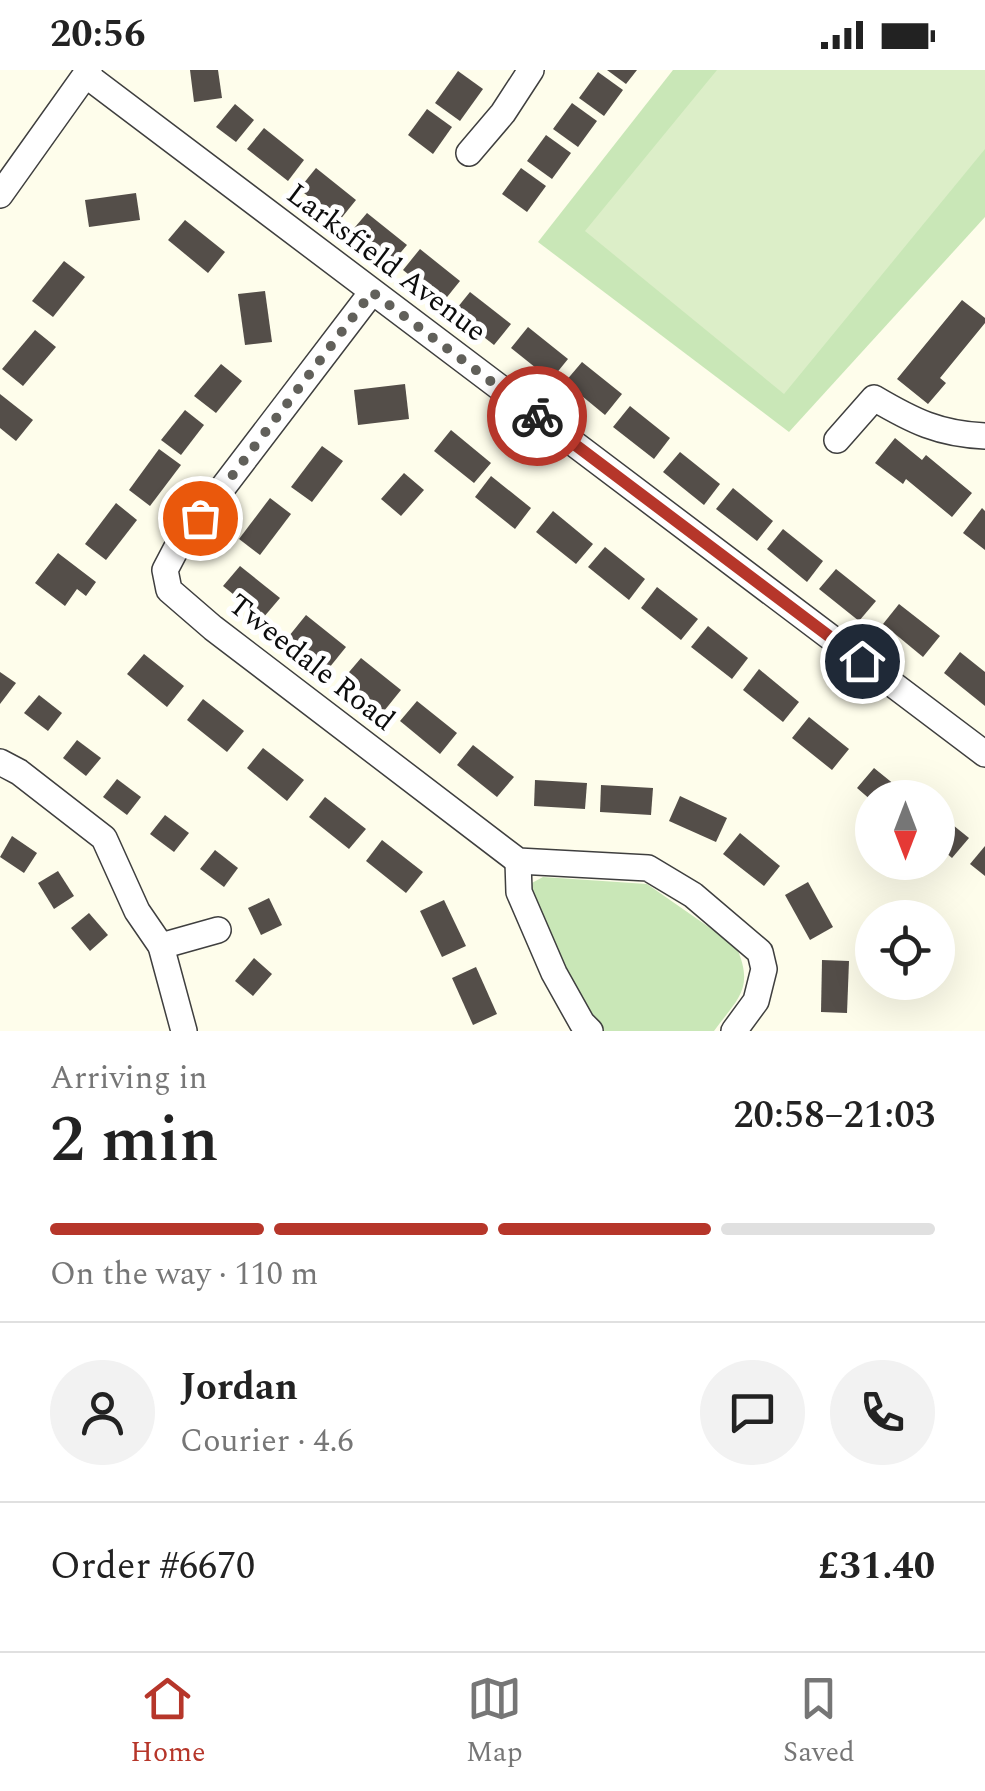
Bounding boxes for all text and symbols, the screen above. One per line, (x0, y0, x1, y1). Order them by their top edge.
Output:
text: 20:56 (50, 6, 145, 64)
street label: Larksfield Avenue (276, 172, 496, 354)
courier (487, 366, 587, 466)
icon: bike (510, 389, 565, 444)
pin (158, 476, 243, 561)
icon: bag (173, 491, 228, 546)
street label: Tweedale Road (218, 583, 405, 743)
pin (820, 619, 905, 704)
icon: home (835, 634, 890, 689)
north arrow (855, 780, 955, 880)
map controls (855, 780, 955, 1000)
button: locate (855, 900, 955, 1000)
text: Arriving in (50, 1054, 207, 1103)
text: 20:58–21:03 (733, 1087, 935, 1145)
text: 2 min (50, 1091, 219, 1190)
text: On the way · 110 m (50, 1250, 318, 1299)
text: Jordan (180, 1359, 298, 1417)
button: person (50, 1360, 155, 1465)
button: chat (700, 1360, 805, 1465)
button: phone (830, 1360, 935, 1465)
text: Courier · 4.6 (180, 1417, 353, 1466)
text: Order #6670 (50, 1538, 255, 1596)
text: £31.40 (818, 1538, 935, 1596)
tab: Home (130, 1671, 206, 1774)
tab: Map (466, 1671, 523, 1774)
tab: Saved (783, 1671, 855, 1774)

